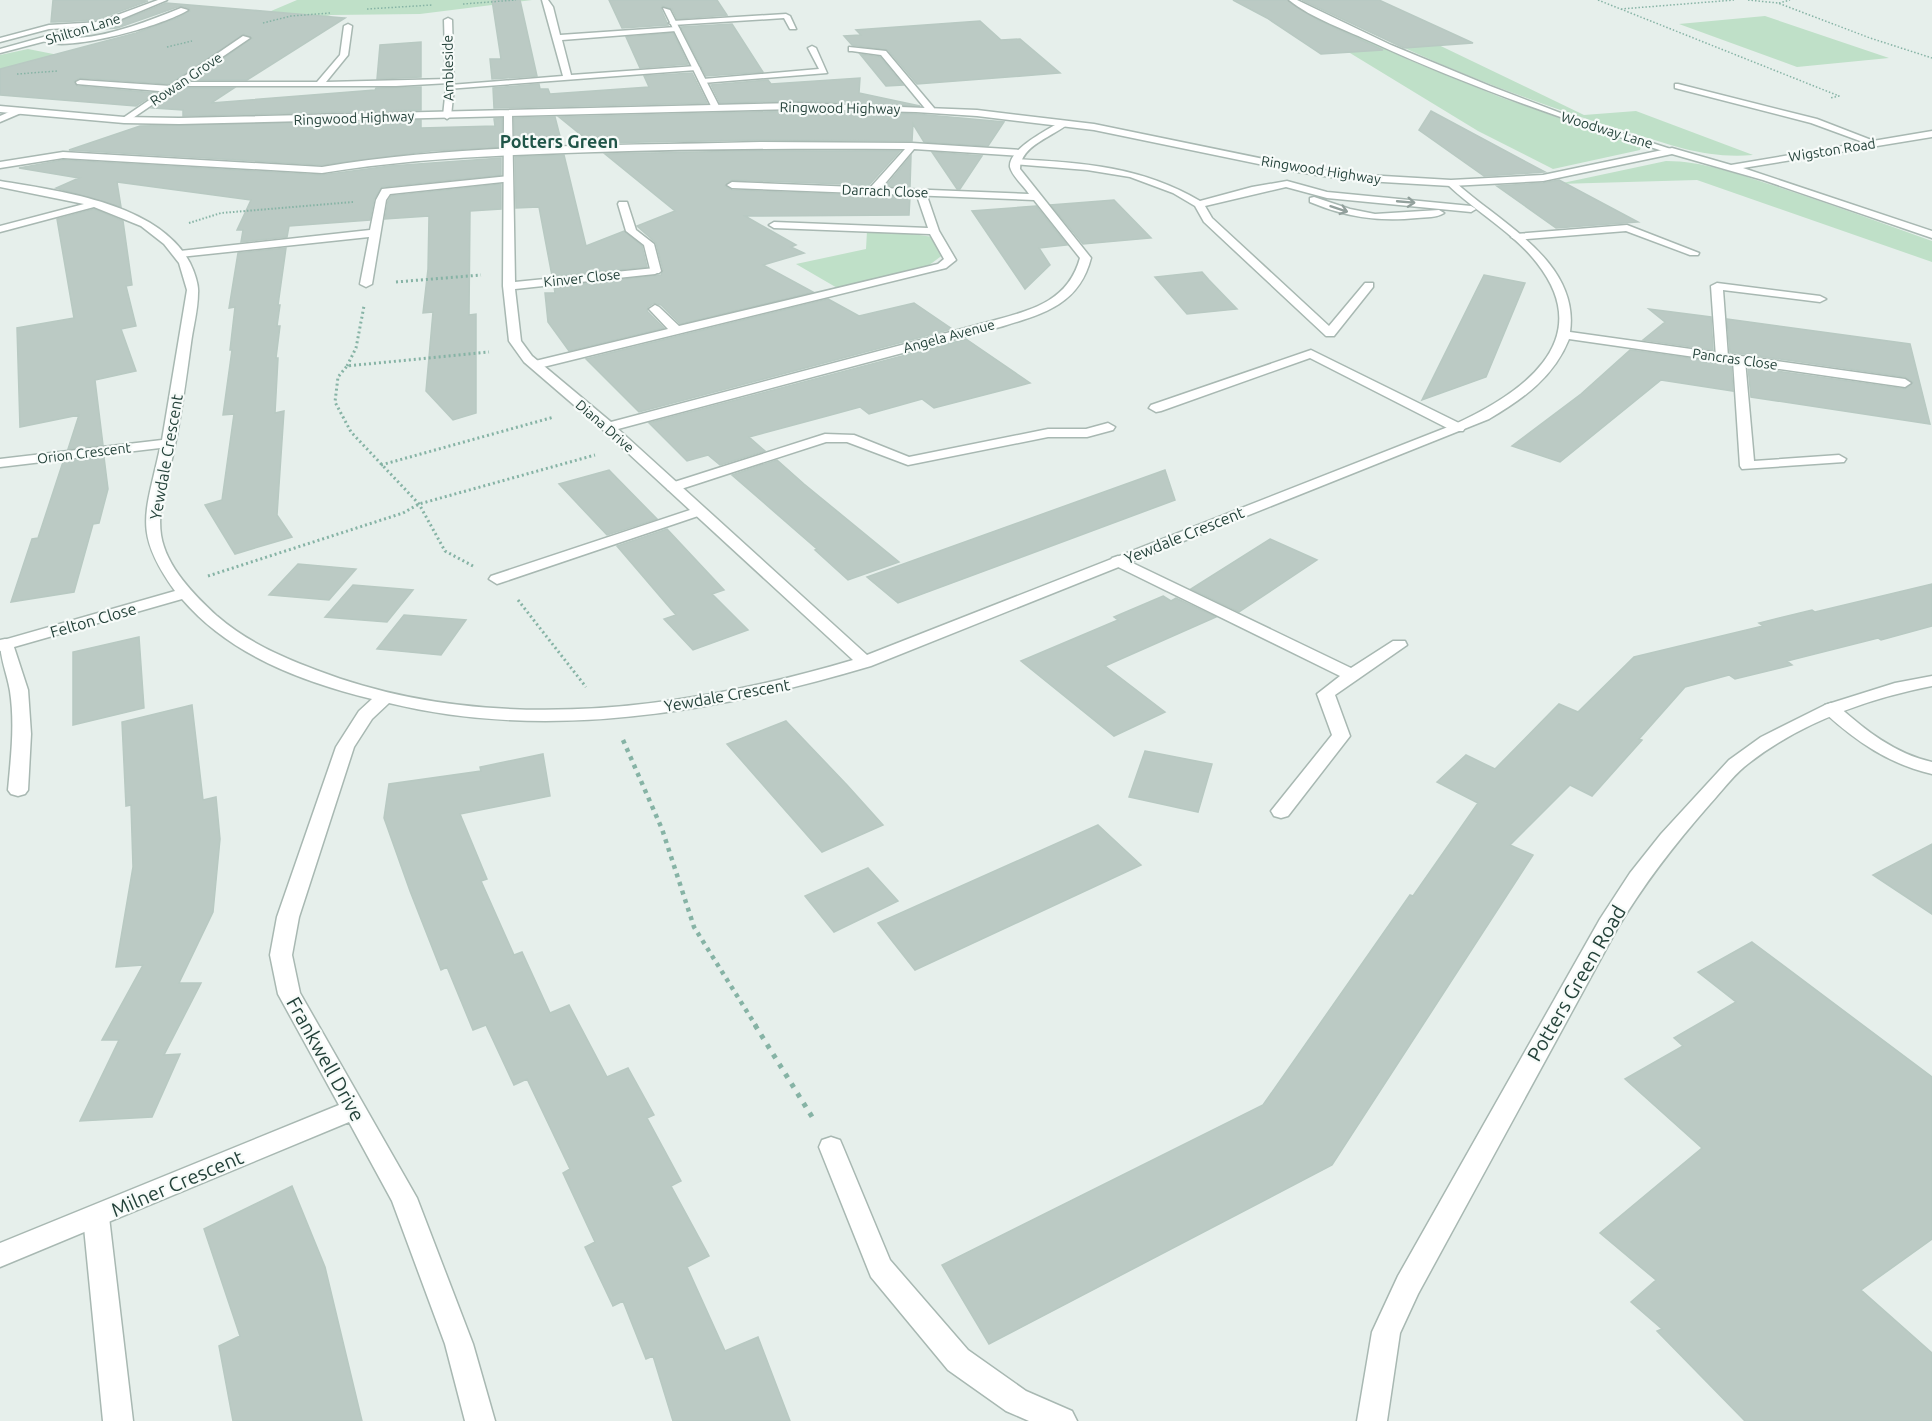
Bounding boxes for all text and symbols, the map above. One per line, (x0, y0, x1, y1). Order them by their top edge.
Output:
street label: Shilton Lane (44, 10, 122, 48)
street label: Ambleside (439, 35, 457, 101)
street label: Rowan Grove (147, 49, 225, 109)
street label: Ringwood Highway (779, 99, 901, 117)
street label: Ringwood Highway (293, 108, 415, 128)
street label: Woodway Lane (1559, 108, 1655, 152)
district label: Potters Green (500, 131, 618, 151)
street label: Wigston Road (1787, 135, 1877, 165)
street label: Ringwood Highway (1260, 153, 1382, 187)
street label: Darrach Close (841, 181, 929, 201)
one-way arrow (1396, 197, 1416, 208)
one-way arrow (1329, 205, 1348, 216)
street label: Kinver Close (543, 266, 621, 290)
street label: Angela Avenue (901, 316, 997, 356)
street label: Pancras Close (1691, 345, 1779, 373)
street label: Yewdale Crescent (146, 392, 186, 521)
street label: Diana Drive (573, 396, 637, 456)
street label: Orion Crescent (36, 439, 132, 467)
street label: Yewdale Crescent (1122, 503, 1247, 567)
street label: Felton Close (48, 599, 138, 641)
street label: Yewdale Crescent (663, 675, 792, 715)
street label: Potters Green Road (1522, 901, 1630, 1065)
street label: Frankwell Drive (282, 993, 370, 1125)
street label: Milner Crescent (108, 1145, 247, 1221)

